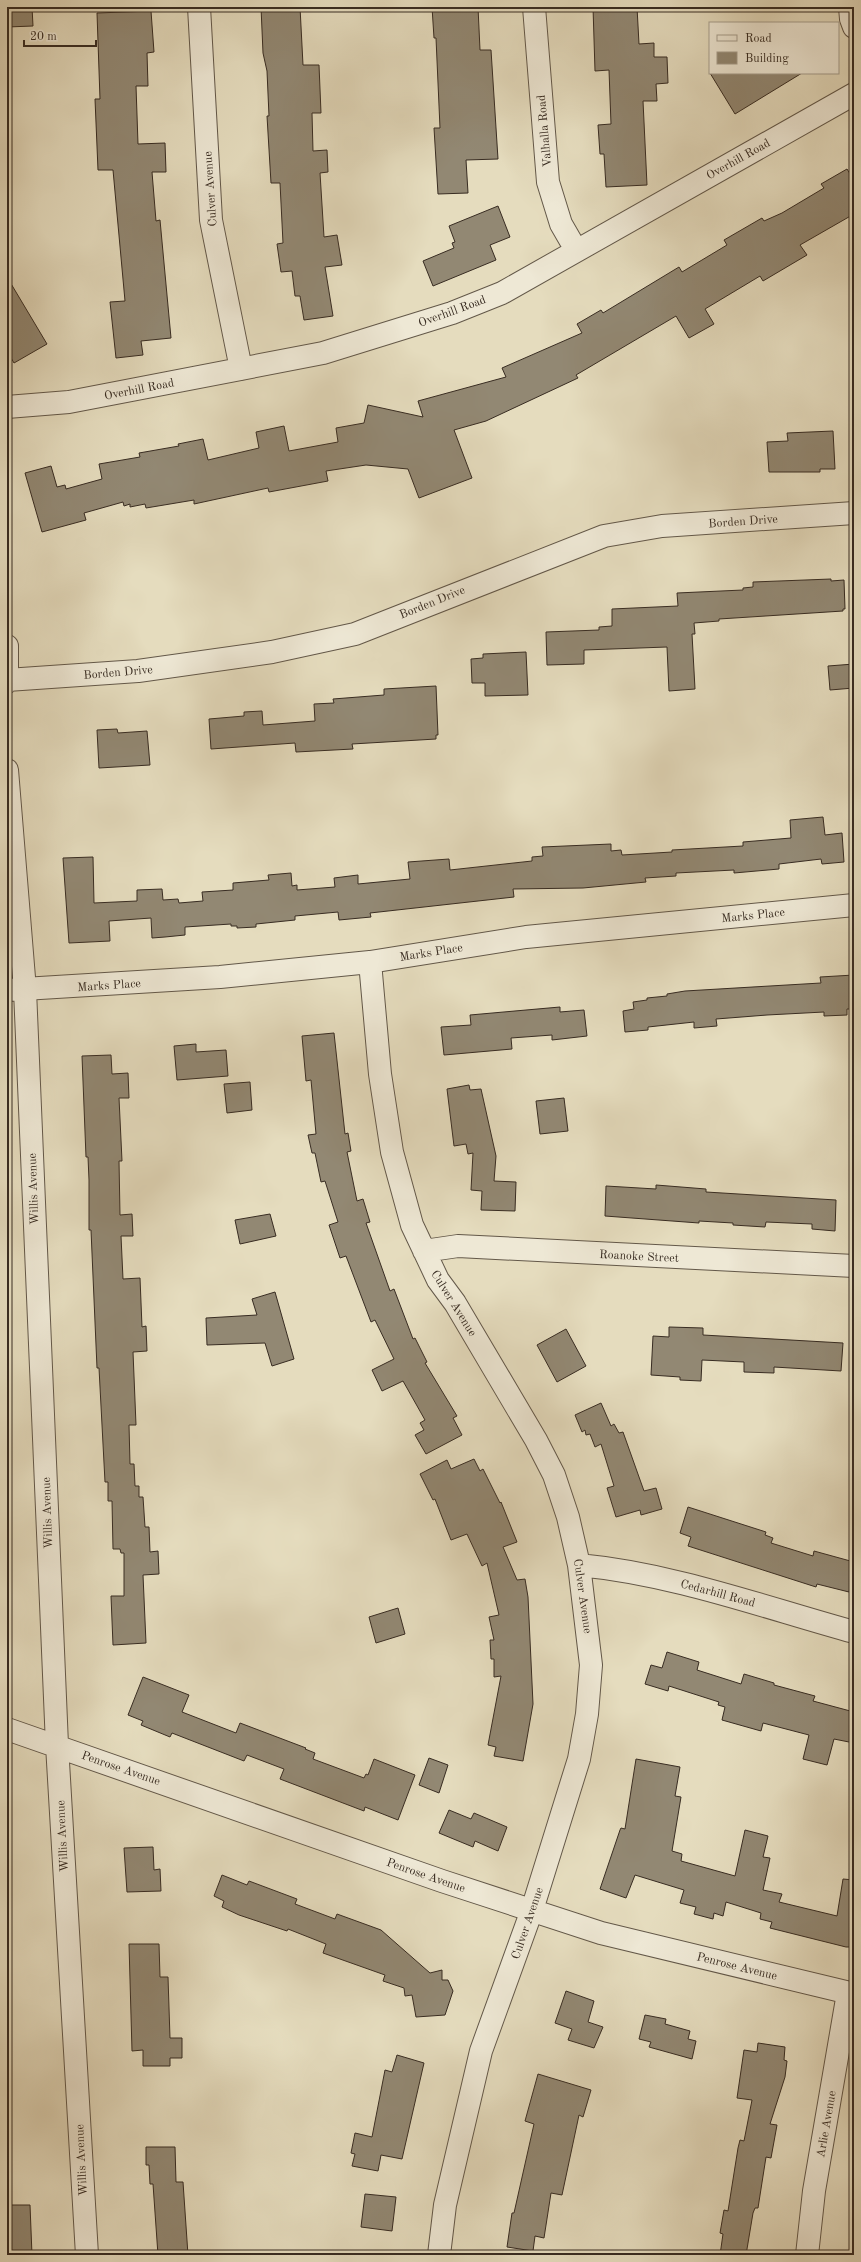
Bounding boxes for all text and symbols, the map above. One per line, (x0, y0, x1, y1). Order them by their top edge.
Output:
scale bar (24, 22, 96, 48)
legend (709, 22, 839, 74)
text: 20 m (30, 31, 57, 43)
text: Road (745, 33, 772, 45)
text: Building (745, 53, 789, 65)
street label: Valhalla Road (536, 94, 554, 168)
street label: Overhill Road (705, 137, 772, 182)
street label: Culver Avenue (202, 150, 220, 227)
street label: Overhill Road (417, 294, 488, 330)
street label: Overhill Road (103, 377, 175, 403)
street label: Borden Drive (708, 514, 779, 530)
street label: Borden Drive (398, 584, 467, 622)
street label: Borden Drive (83, 664, 154, 682)
street label: Marks Place (721, 907, 786, 925)
street label: Marks Place (399, 942, 464, 964)
street label: Marks Place (77, 978, 142, 994)
street label: Willis Avenue (27, 1152, 41, 1225)
street label: Roanoke Street (599, 1249, 679, 1265)
street label: Culver Avenue (428, 1268, 478, 1339)
street label: Willis Avenue (41, 1476, 55, 1549)
street label: Culver Avenue (571, 1558, 593, 1635)
street label: Cedarhill Road (679, 1578, 756, 1610)
street label: Penrose Avenue (80, 1750, 162, 1788)
street label: Willis Avenue (55, 1799, 71, 1872)
street label: Penrose Avenue (385, 1857, 467, 1895)
street label: Culver Avenue (510, 1885, 546, 1961)
street label: Penrose Avenue (695, 1951, 779, 1983)
street label: Arlie Avenue (815, 2089, 839, 2158)
street label: Willis Avenue (74, 2123, 90, 2196)

